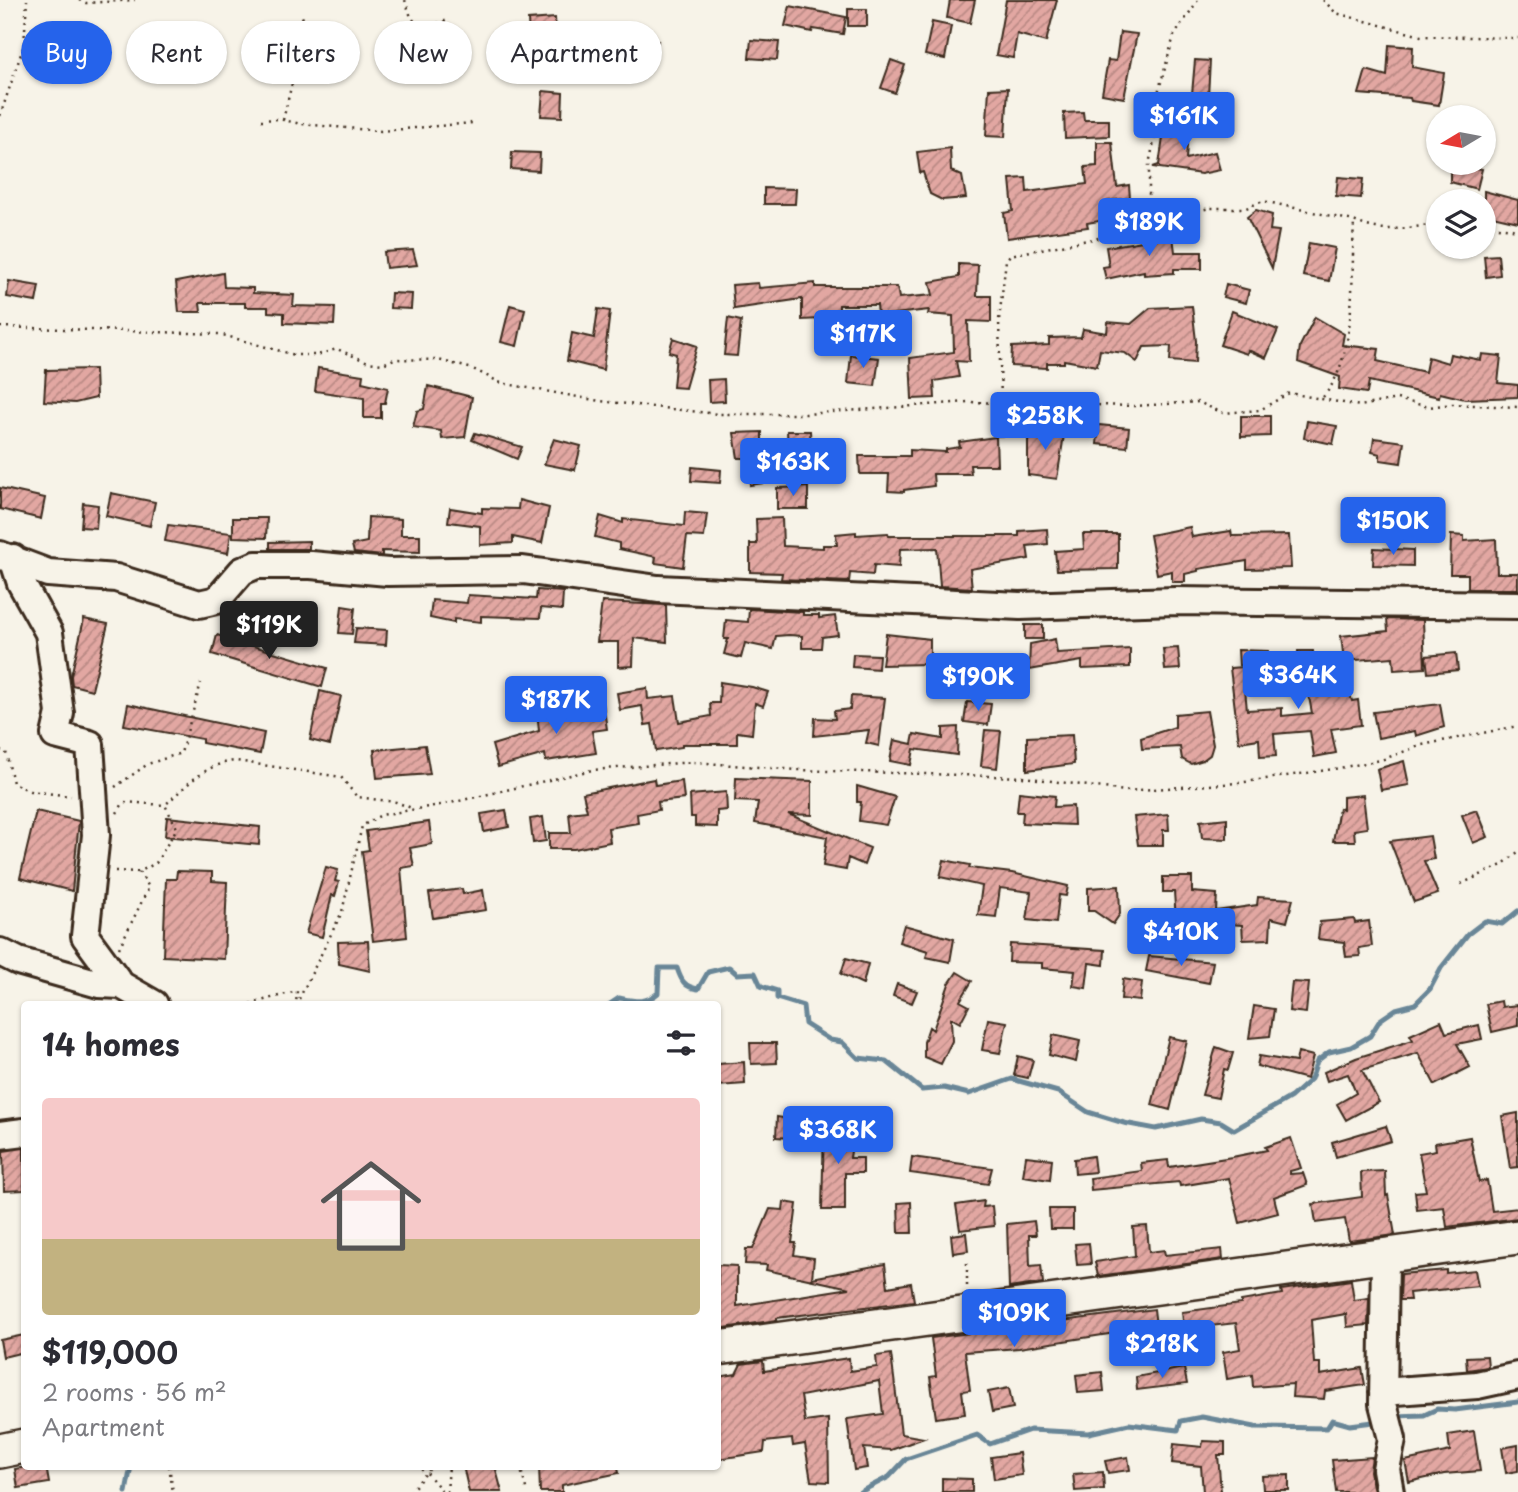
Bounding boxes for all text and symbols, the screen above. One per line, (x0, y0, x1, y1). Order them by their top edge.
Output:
chip: Buy (21, 21, 112, 84)
chip: Rent (126, 21, 227, 84)
chip: Filters (241, 21, 360, 84)
chip: New (374, 21, 472, 84)
chip: Apartment (486, 21, 662, 84)
pin: $161K (1135, 92, 1233, 152)
text: $161K (1150, 97, 1218, 132)
north arrow (1426, 105, 1496, 175)
map controls (1426, 105, 1496, 259)
button: layers (1426, 189, 1496, 259)
pin: $189K (1100, 198, 1198, 258)
text: $189K (1114, 203, 1184, 238)
pin: $117K (814, 310, 912, 370)
text: $117K (830, 315, 896, 350)
pin: $258K (996, 392, 1094, 452)
text: $258K (1006, 397, 1084, 432)
pin: $163K (744, 438, 842, 498)
text: $163K (756, 443, 830, 478)
pin: $150K (1344, 498, 1442, 557)
text: $150K (1357, 502, 1429, 537)
pin: $119K (220, 602, 318, 661)
text: $119K (236, 606, 302, 641)
pin: $364K (1249, 652, 1347, 711)
pin: $190K (929, 654, 1027, 713)
text: $364K (1259, 656, 1337, 691)
text: $190K (942, 658, 1014, 693)
pin: $187K (507, 676, 605, 736)
text: $187K (521, 681, 591, 716)
pin: $410K (1132, 908, 1230, 968)
text: $410K (1143, 913, 1219, 948)
text: 14 homes (42, 1021, 180, 1066)
icon: filters (662, 1024, 700, 1062)
pin: $368K (789, 1106, 887, 1166)
text: $368K (799, 1111, 877, 1146)
icon: home (308, 1143, 434, 1269)
pin: $109K (965, 1290, 1063, 1349)
text: $109K (978, 1294, 1050, 1329)
pin: $218K (1113, 1320, 1211, 1380)
text: $218K (1125, 1325, 1199, 1360)
text: $119,000 (42, 1329, 178, 1374)
text: 2 rooms · 56 m² (42, 1374, 227, 1409)
text: Apartment (42, 1409, 165, 1444)

